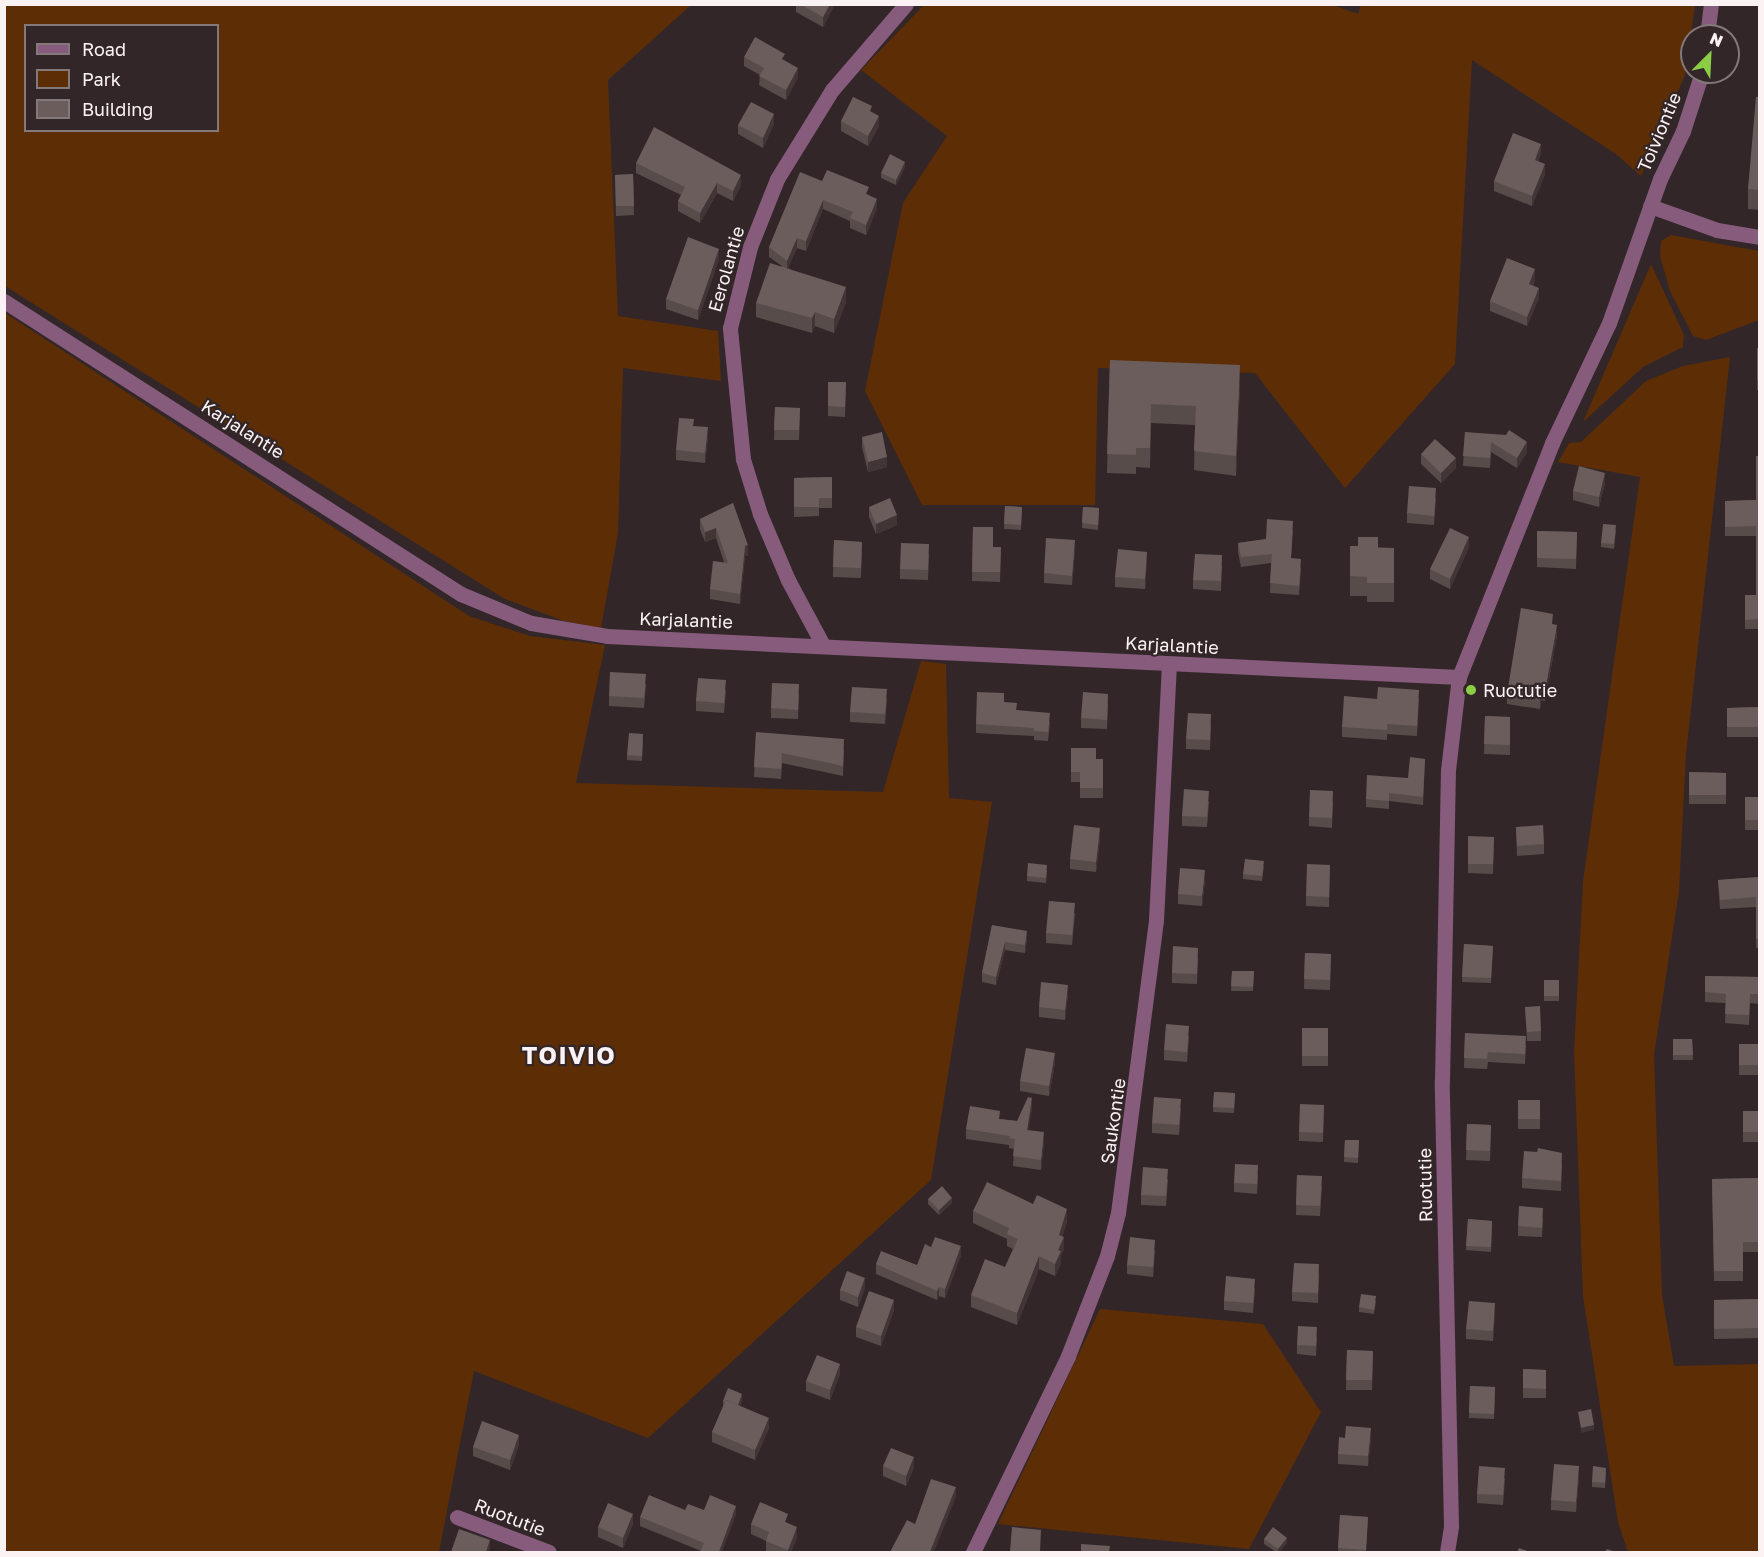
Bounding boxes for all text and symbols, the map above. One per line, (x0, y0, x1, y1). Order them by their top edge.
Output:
legend (24, 24, 219, 132)
north arrow (1680, 24, 1740, 84)
text: N (1707, 28, 1726, 51)
text: Road (82, 38, 126, 60)
text: Park (82, 68, 121, 90)
street label: Toiviontie (1633, 89, 1685, 175)
text: Building (82, 98, 153, 120)
street label: Eerolantie (703, 224, 749, 314)
street label: Karjalantie (198, 395, 288, 463)
street label: Karjalantie (639, 608, 733, 632)
street label: Karjalantie (1125, 632, 1219, 658)
place label: Ruotutie (1483, 679, 1557, 701)
marker: Ruotutie (1464, 683, 1478, 697)
district label: TOIVIO (522, 1041, 616, 1069)
street label: Saukontie (1096, 1077, 1130, 1165)
street label: Ruotutie (1414, 1148, 1436, 1222)
street label: Ruotutie (472, 1494, 548, 1540)

